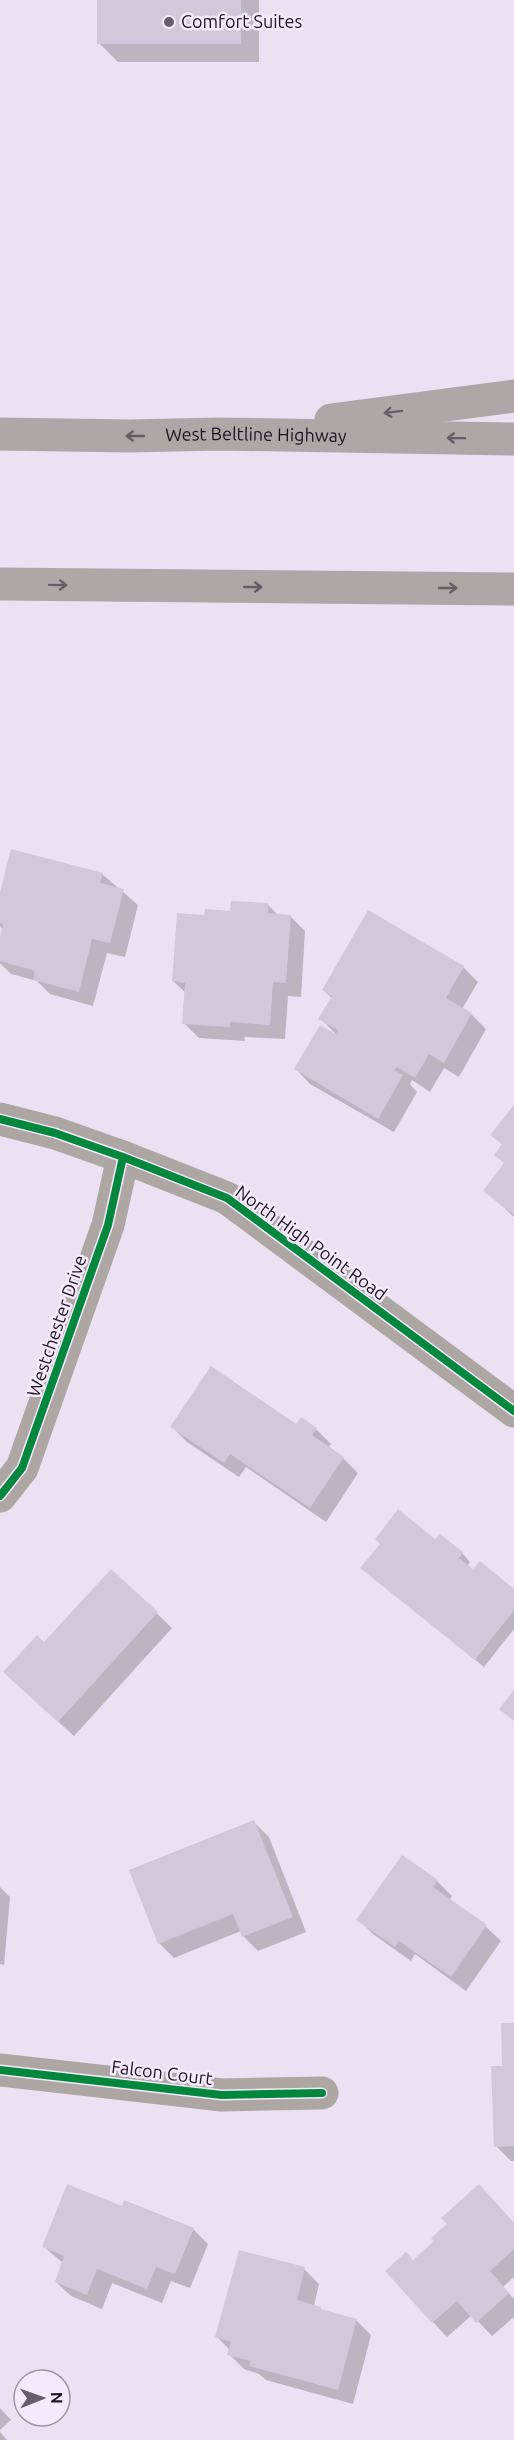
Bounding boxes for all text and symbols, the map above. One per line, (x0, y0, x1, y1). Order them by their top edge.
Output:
place label: Comfort Suites (181, 11, 303, 31)
marker: Comfort Suites (162, 15, 176, 29)
one-way arrow (384, 406, 404, 417)
street label: West Beltline Highway (165, 423, 347, 445)
one-way arrow (125, 430, 145, 441)
one-way arrow (446, 433, 466, 444)
one-way arrow (48, 579, 68, 591)
one-way arrow (243, 581, 263, 593)
one-way arrow (438, 582, 458, 594)
street label: North High Point Road (232, 1181, 391, 1304)
street label: Westchester Drive (23, 1252, 90, 1399)
street label: Falcon Court (110, 2056, 214, 2088)
north arrow (12, 2368, 72, 2428)
text: N (48, 2392, 66, 2404)

